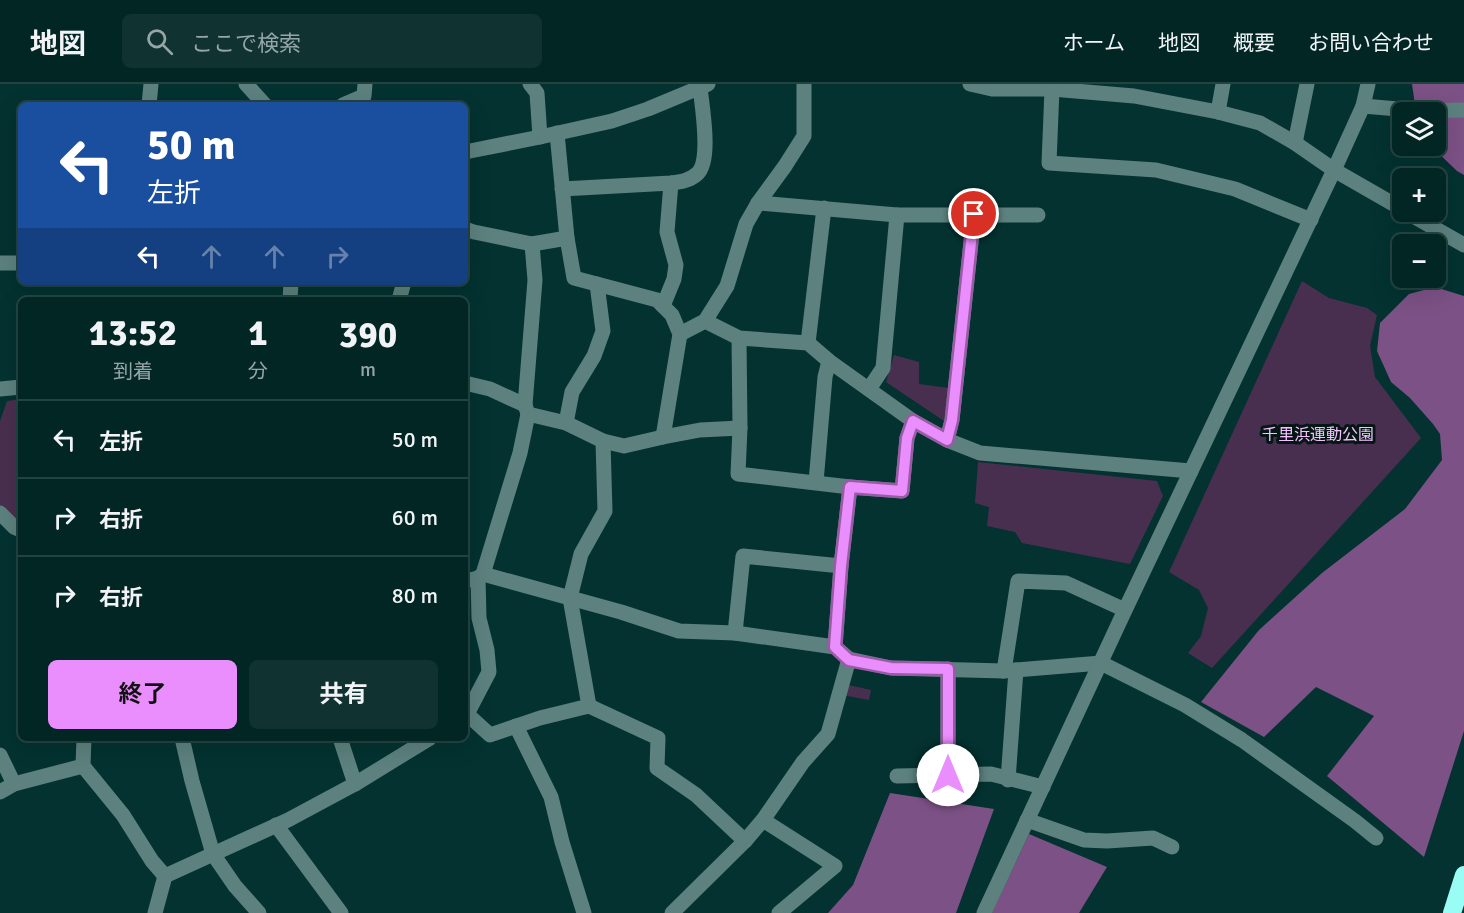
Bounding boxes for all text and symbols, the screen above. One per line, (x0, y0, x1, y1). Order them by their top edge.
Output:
search box (122, 14, 542, 68)
icon: search (143, 25, 176, 58)
text: 地図 (30, 27, 86, 61)
text: ここで検索 (191, 30, 301, 57)
text: ホーム (1063, 30, 1125, 56)
text: 地図 (1158, 30, 1200, 56)
text: 概要 (1233, 30, 1275, 56)
text: お問い合わせ (1308, 30, 1434, 56)
map controls (1392, 102, 1446, 288)
button: layers (1392, 102, 1446, 156)
text: 50 m (147, 120, 236, 171)
icon: left (48, 126, 126, 204)
button: + (1392, 168, 1446, 222)
text: 左折 (147, 177, 201, 210)
pin (948, 188, 999, 239)
icon: arrive (957, 197, 990, 230)
button: − (1392, 234, 1446, 288)
icon: left (132, 240, 165, 273)
icon: ahead (195, 240, 228, 273)
icon: ahead (258, 240, 291, 273)
icon: right (321, 240, 354, 273)
text: 13:52 (89, 311, 177, 356)
text: 1 (248, 311, 268, 356)
text: 390 (339, 313, 397, 358)
text: m (360, 357, 376, 382)
text: 到着 (113, 359, 153, 384)
text: 分 (248, 359, 268, 384)
icon: left (48, 423, 81, 456)
park label: 千里浜運動公園 (1262, 425, 1374, 445)
text: 50 m (392, 426, 438, 453)
text: 左折 (99, 428, 143, 455)
icon: right (48, 501, 81, 534)
text: 60 m (392, 504, 438, 531)
text: 右折 (99, 506, 143, 533)
icon: right (48, 579, 81, 612)
text: 80 m (392, 582, 438, 609)
text: 右折 (99, 584, 143, 611)
button: 終了 (48, 660, 237, 729)
button: 共有 (249, 660, 438, 729)
position arrow (916, 743, 980, 807)

